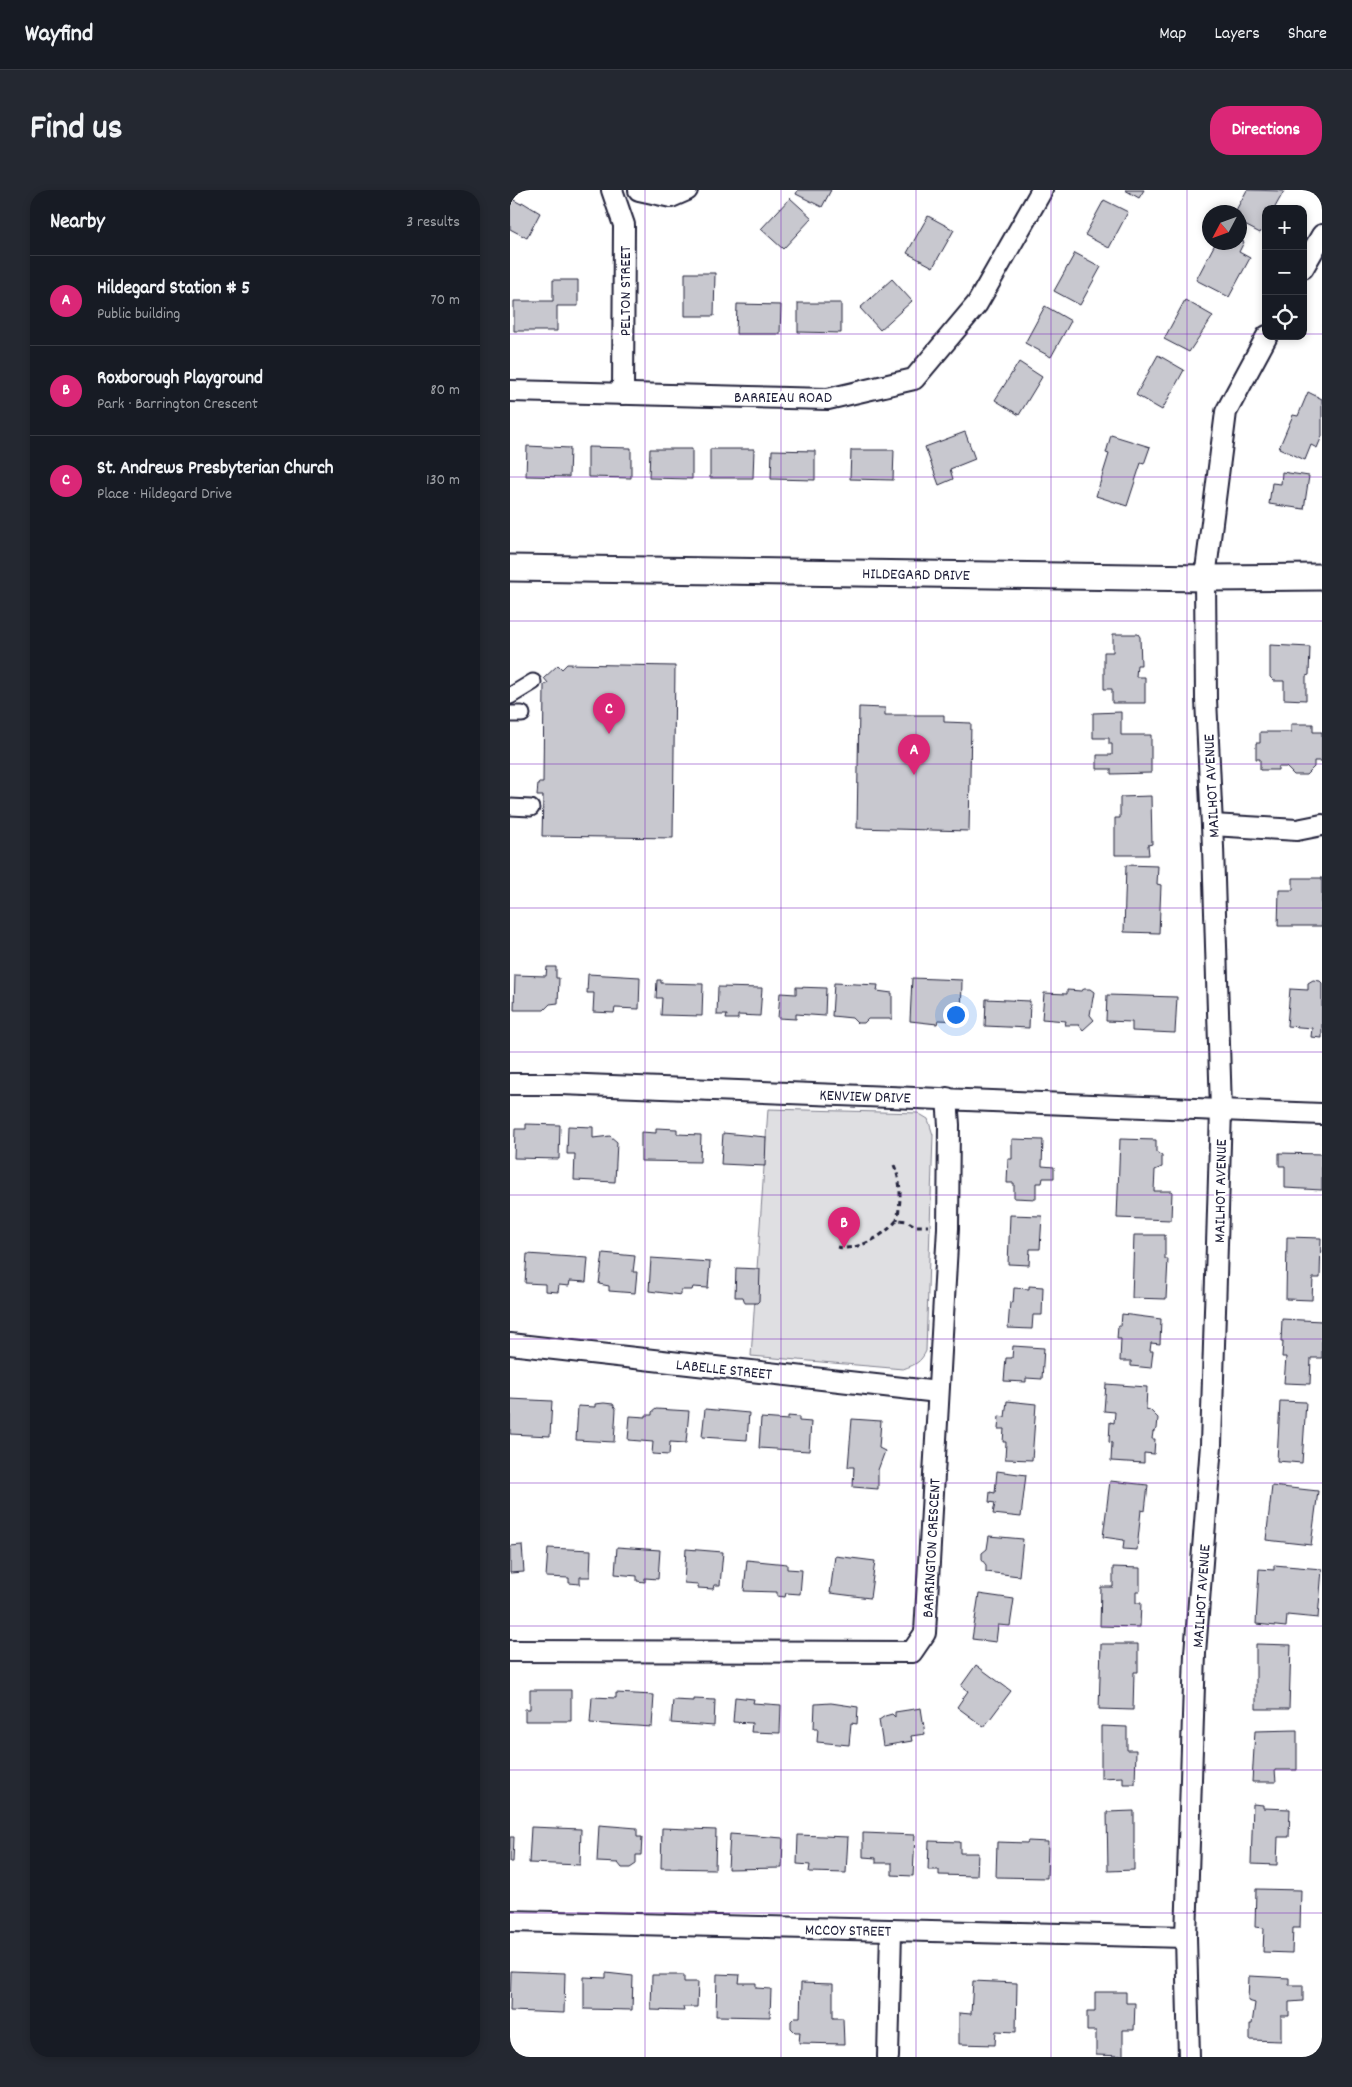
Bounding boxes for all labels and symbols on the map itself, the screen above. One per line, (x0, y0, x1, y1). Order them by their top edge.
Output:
north arrow (1202, 205, 1247, 250)
street label: PELTON STREET (615, 245, 638, 336)
street label: BARRIEAU ROAD (734, 387, 832, 410)
street label: HILDEGARD DRIVE (862, 563, 971, 588)
pin: C (593, 693, 625, 734)
street label: MAILHOT AVENUE (1198, 733, 1227, 838)
pin: A (898, 734, 930, 775)
your location (943, 1002, 969, 1028)
street label: KENVIEW DRIVE (819, 1084, 912, 1111)
street label: MAILHOT AVENUE (1209, 1138, 1234, 1243)
pin: B (828, 1207, 860, 1248)
street label: LABELLE STREET (675, 1354, 773, 1387)
street label: BARRINGTON CRESCENT (917, 1477, 948, 1618)
street label: MAILHOT AVENUE (1187, 1543, 1218, 1649)
street label: MCCOY STREET (805, 1919, 892, 1944)

